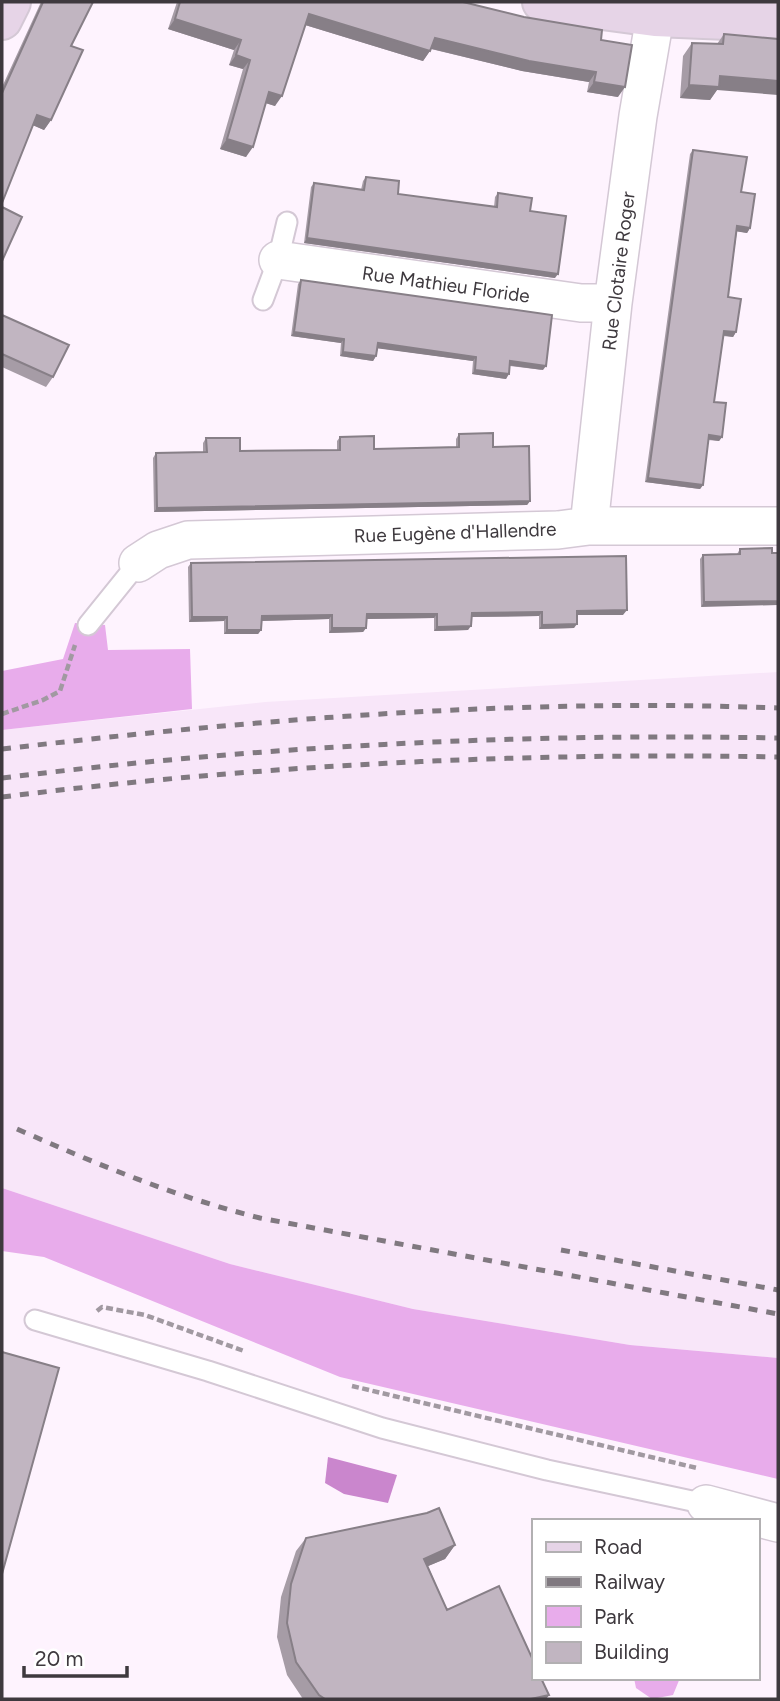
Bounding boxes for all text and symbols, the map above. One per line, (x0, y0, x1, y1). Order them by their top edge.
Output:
street label: Rue Clotaire Roger (597, 190, 640, 352)
street label: Rue Mathieu Floride (361, 261, 531, 308)
street label: Rue Eugène d'Hallendre (353, 517, 557, 548)
legend (532, 1519, 759, 1680)
text: Road (594, 1534, 642, 1559)
text: Railway (594, 1569, 665, 1594)
text: Park (594, 1604, 635, 1629)
scale bar (24, 1634, 128, 1678)
text: Building (594, 1639, 669, 1664)
text: 20 m (35, 1646, 83, 1671)

